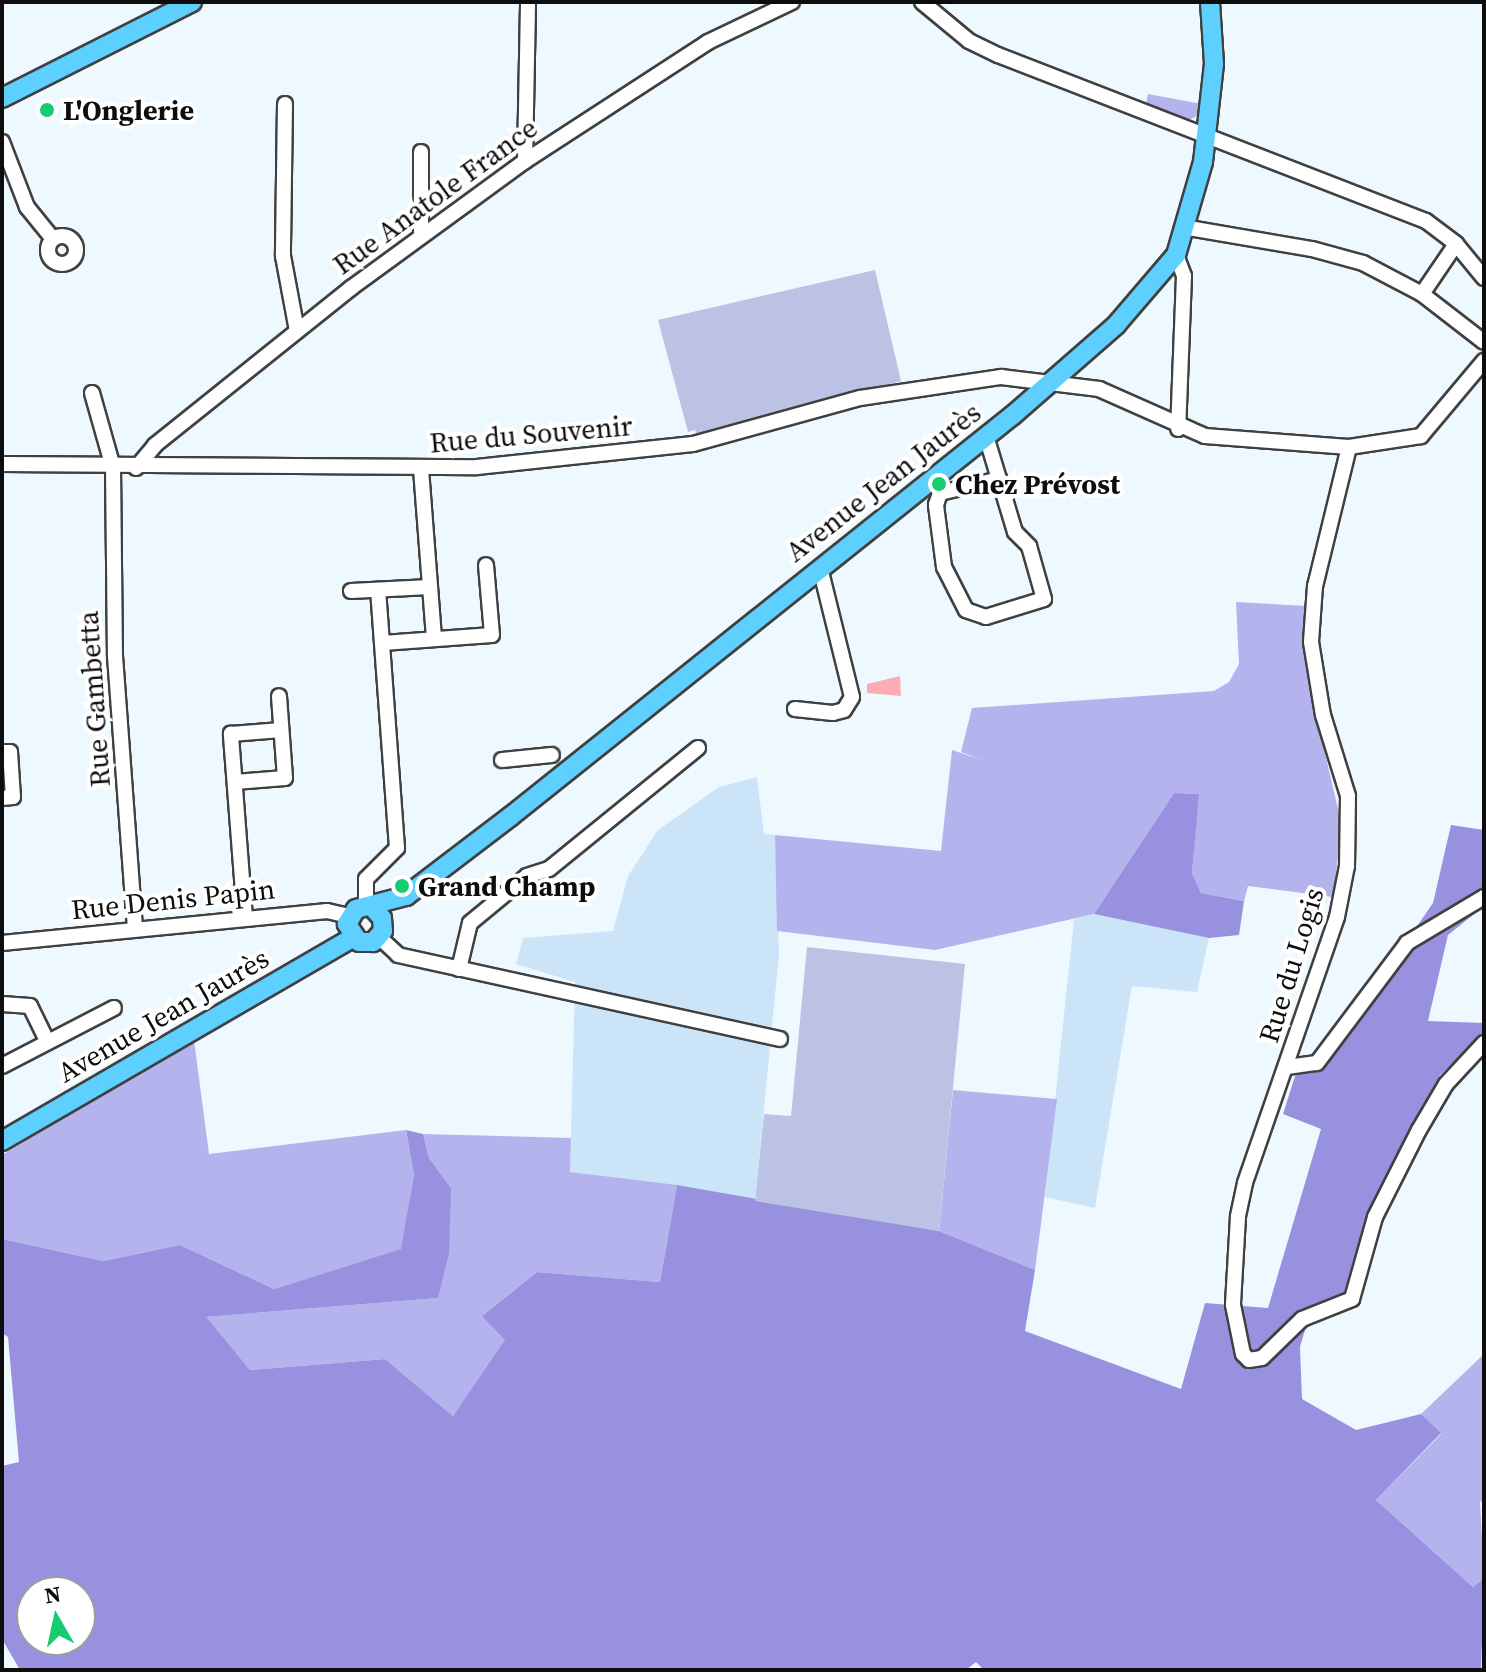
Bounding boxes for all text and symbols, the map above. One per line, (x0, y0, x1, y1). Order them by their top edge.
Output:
place label: L'Onglerie (63, 93, 194, 127)
marker: L'Onglerie (38, 101, 56, 119)
street label: Rue Anatole France (326, 111, 544, 281)
street label: Avenue Jean Jaurès (779, 395, 987, 569)
street label: Rue du Souvenir (428, 408, 634, 460)
place label: Chez Prévost (955, 467, 1120, 501)
marker: Chez Prévost (930, 475, 948, 493)
street label: Rue Gambetta (71, 610, 117, 788)
place label: Grand Champ (418, 869, 595, 903)
street label: Rue Denis Papin (69, 872, 277, 926)
marker: Grand Champ (393, 877, 411, 895)
street label: Rue du Logis (1252, 883, 1330, 1047)
street label: Avenue Jean Jaurès (51, 941, 275, 1089)
north arrow (16, 1576, 96, 1656)
text: N (42, 1578, 63, 1610)

